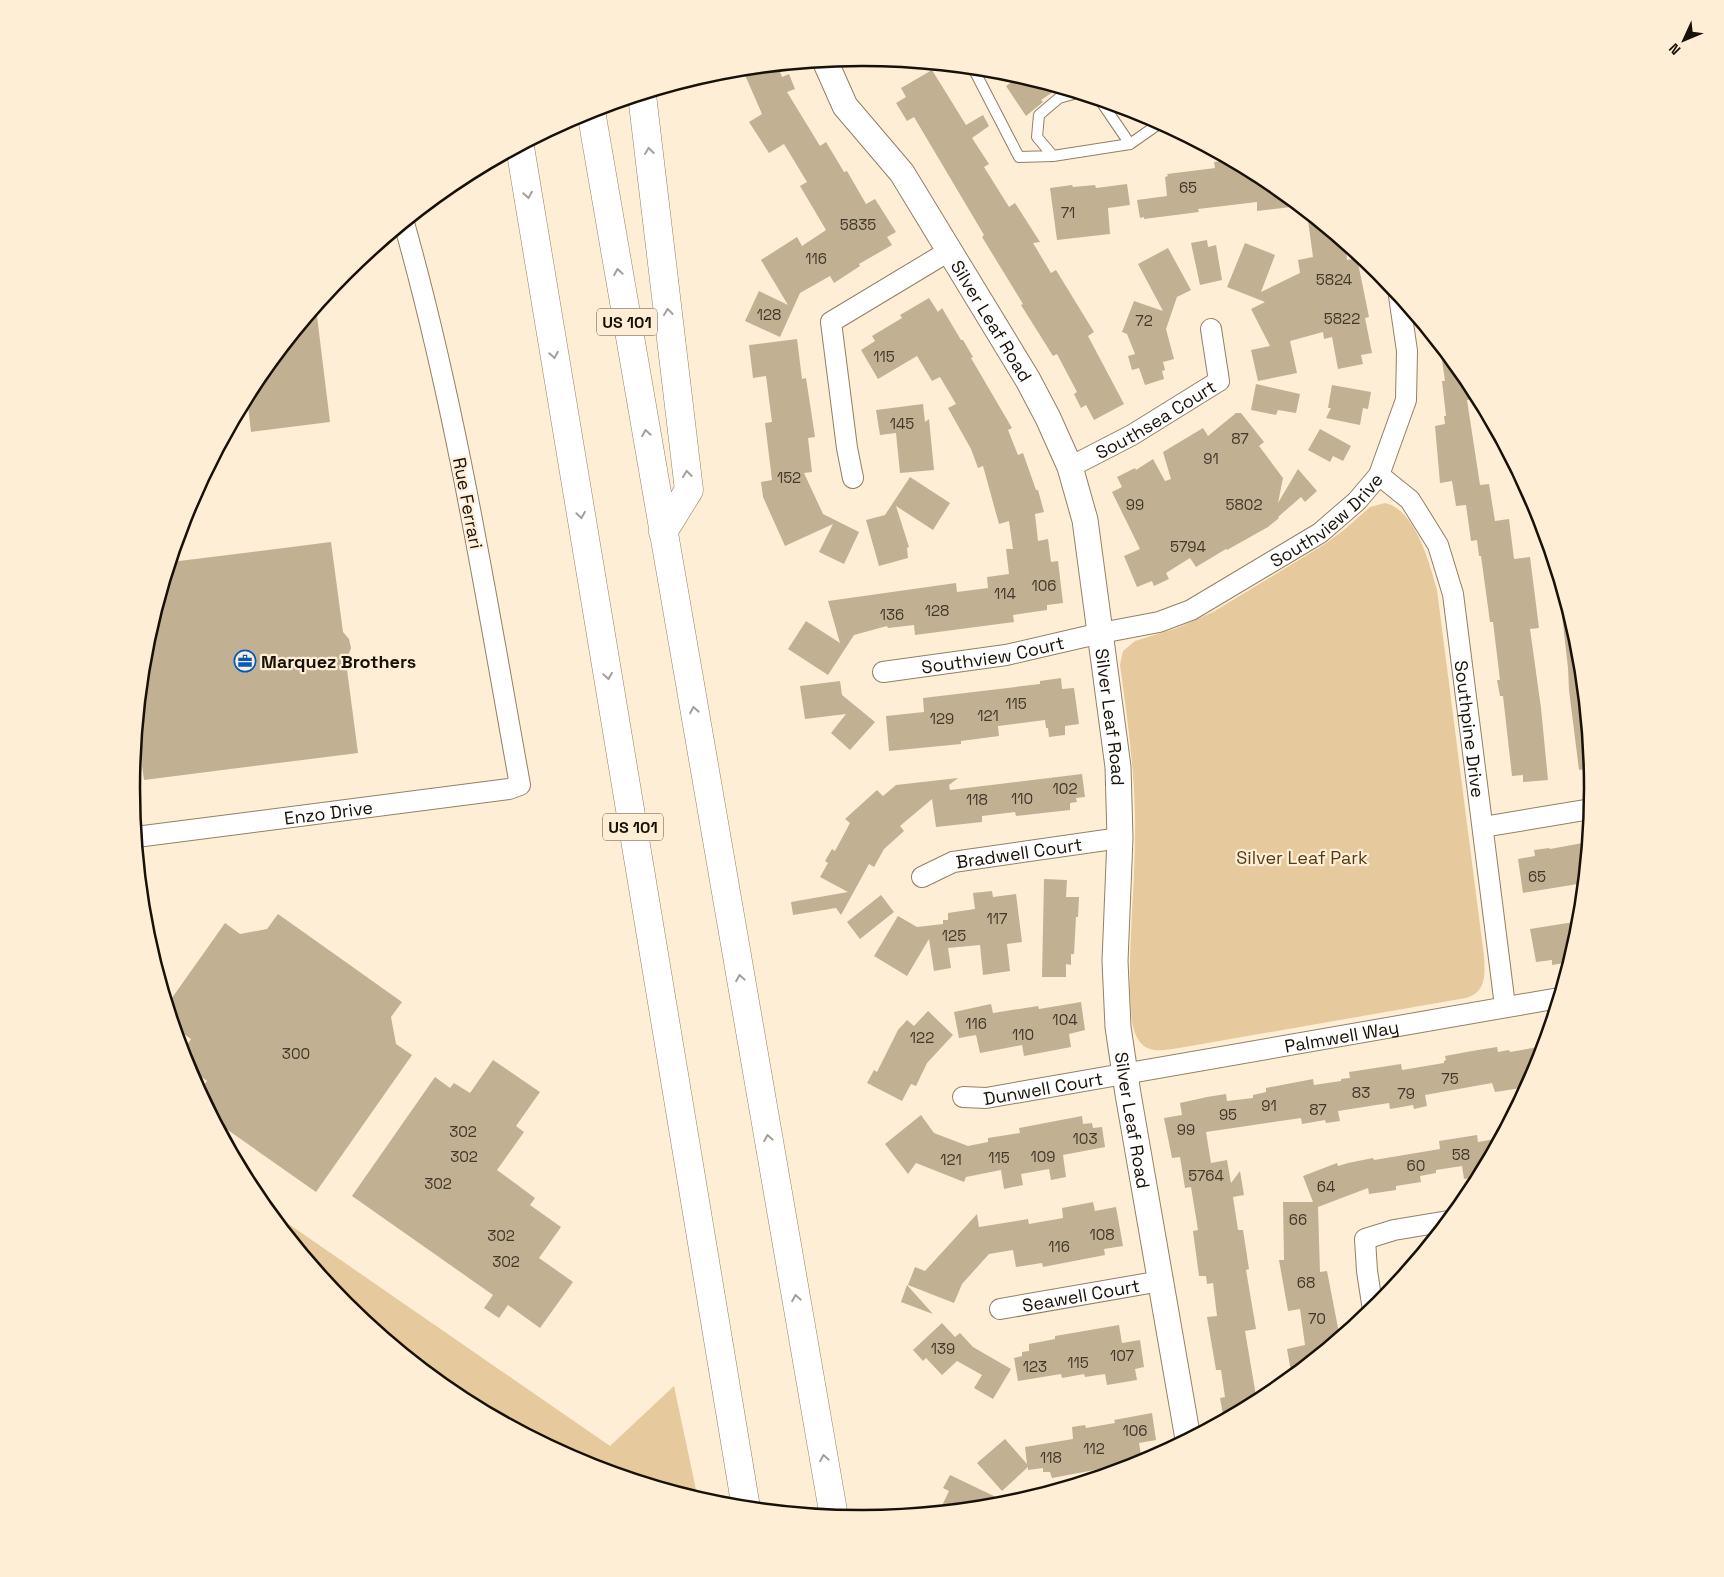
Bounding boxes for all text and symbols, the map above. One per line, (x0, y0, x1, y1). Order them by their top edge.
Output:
north arrow (1659, 15, 1709, 65)
text: N (1665, 39, 1684, 59)
one-way arrow (644, 147, 655, 155)
house number: 65 (1179, 178, 1197, 197)
one-way arrow (522, 190, 532, 199)
house number: 71 (1061, 203, 1075, 222)
house number: 5835 (840, 215, 876, 234)
house number: 116 (805, 249, 827, 268)
street label: Silver Leaf Road (946, 256, 1038, 386)
one-way arrow (614, 268, 624, 277)
house number: 5824 (1316, 270, 1352, 289)
house number: 128 (757, 305, 781, 324)
road number: US 101 (597, 308, 657, 336)
one-way arrow (663, 308, 674, 316)
house number: 5822 (1324, 309, 1360, 328)
house number: 72 (1135, 311, 1153, 330)
house number: 115 (873, 347, 895, 366)
one-way arrow (549, 351, 559, 359)
street label: Southsea Court (1091, 374, 1220, 464)
house number: 145 (890, 414, 914, 433)
one-way arrow (641, 428, 651, 437)
house number: 87 (1231, 429, 1249, 448)
house number: 91 (1203, 449, 1219, 468)
street label: Rue Ferrari (448, 455, 488, 551)
house number: 152 (777, 468, 801, 487)
street label: Southview Drive (1265, 468, 1387, 572)
one-way arrow (682, 469, 693, 477)
house number: 99 (1126, 495, 1144, 514)
house number: 5802 (1226, 495, 1263, 514)
one-way arrow (576, 511, 586, 520)
house number: 5794 (1170, 537, 1206, 556)
house number: 106 (1031, 576, 1057, 595)
house number: 114 (994, 584, 1016, 603)
house number: 128 (925, 601, 949, 620)
house number: 136 (880, 605, 904, 624)
street label: Southview Court (920, 630, 1066, 678)
street label: Silver Leaf Road (1091, 647, 1130, 786)
office icon: Marquez Brothers (233, 649, 257, 673)
place label: Marquez Brothers (261, 650, 416, 673)
street label: Southpine Drive (1450, 659, 1490, 799)
one-way arrow (602, 671, 612, 680)
house number: 115 (1005, 694, 1027, 713)
one-way arrow (689, 706, 699, 715)
house number: 121 (977, 706, 999, 725)
house number: 129 (930, 709, 954, 728)
house number: 102 (1053, 779, 1077, 798)
house number: 110 (1011, 789, 1033, 808)
house number: 118 (966, 790, 988, 809)
street label: Enzo Drive (283, 795, 374, 829)
road number: US 101 (603, 814, 663, 840)
street label: Bradwell Court (954, 832, 1084, 873)
park label: Silver Leaf Park (1236, 846, 1368, 869)
house number: 65 (1528, 867, 1546, 886)
house number: 117 (986, 909, 1008, 928)
house number: 125 (942, 926, 966, 945)
one-way arrow (736, 974, 746, 982)
house number: 104 (1052, 1010, 1078, 1029)
house number: 116 (965, 1014, 987, 1033)
street label: Palmwell Way (1283, 1015, 1401, 1057)
house number: 110 (1012, 1025, 1034, 1044)
house number: 122 (910, 1028, 934, 1047)
house number: 300 (282, 1044, 310, 1063)
street label: Silver Leaf Road (1110, 1050, 1156, 1190)
street label: Dunwell Court (981, 1066, 1105, 1110)
house number: 75 (1441, 1069, 1459, 1088)
house number: 83 (1352, 1083, 1370, 1102)
house number: 79 (1397, 1084, 1415, 1103)
house number: 91 (1261, 1096, 1277, 1115)
house number: 87 (1309, 1100, 1327, 1119)
house number: 95 (1219, 1105, 1237, 1124)
house number: 99 (1177, 1120, 1195, 1139)
house number: 302 (449, 1122, 477, 1141)
house number: 103 (1073, 1129, 1097, 1148)
one-way arrow (764, 1134, 774, 1143)
house number: 58 (1452, 1145, 1470, 1164)
house number: 302 (450, 1147, 478, 1166)
house number: 109 (1030, 1147, 1056, 1166)
house number: 115 (988, 1148, 1010, 1167)
house number: 121 (940, 1150, 962, 1169)
house number: 60 (1407, 1156, 1425, 1175)
house number: 5764 (1188, 1166, 1224, 1185)
house number: 302 (424, 1174, 452, 1193)
house number: 64 (1317, 1177, 1335, 1196)
house number: 66 (1289, 1210, 1307, 1229)
house number: 108 (1089, 1225, 1115, 1244)
house number: 302 (487, 1226, 515, 1245)
house number: 116 (1048, 1237, 1070, 1256)
house number: 302 (492, 1252, 520, 1271)
street label: Seawell Court (1020, 1273, 1141, 1316)
house number: 68 (1297, 1273, 1315, 1292)
one-way arrow (791, 1294, 801, 1303)
house number: 70 (1308, 1309, 1326, 1328)
house number: 139 (931, 1339, 955, 1358)
house number: 107 (1110, 1346, 1134, 1365)
house number: 115 (1067, 1353, 1089, 1372)
house number: 123 (1023, 1357, 1047, 1376)
house number: 106 (1122, 1421, 1148, 1440)
house number: 112 (1083, 1439, 1105, 1458)
house number: 118 (1040, 1448, 1062, 1467)
one-way arrow (819, 1454, 829, 1463)

